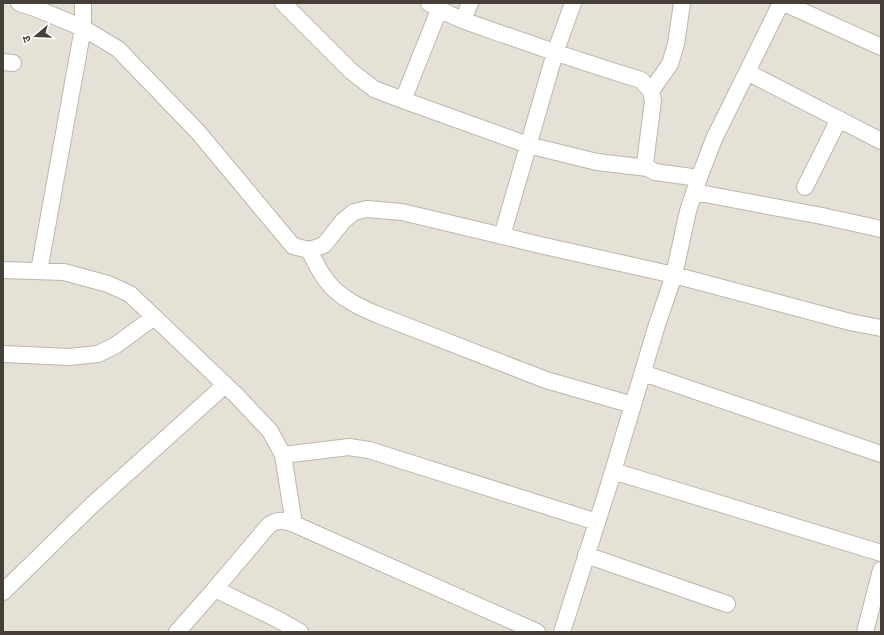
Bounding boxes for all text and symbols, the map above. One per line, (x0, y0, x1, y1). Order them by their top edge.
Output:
north arrow (16, 16, 56, 56)
text: उ (20, 34, 33, 44)

